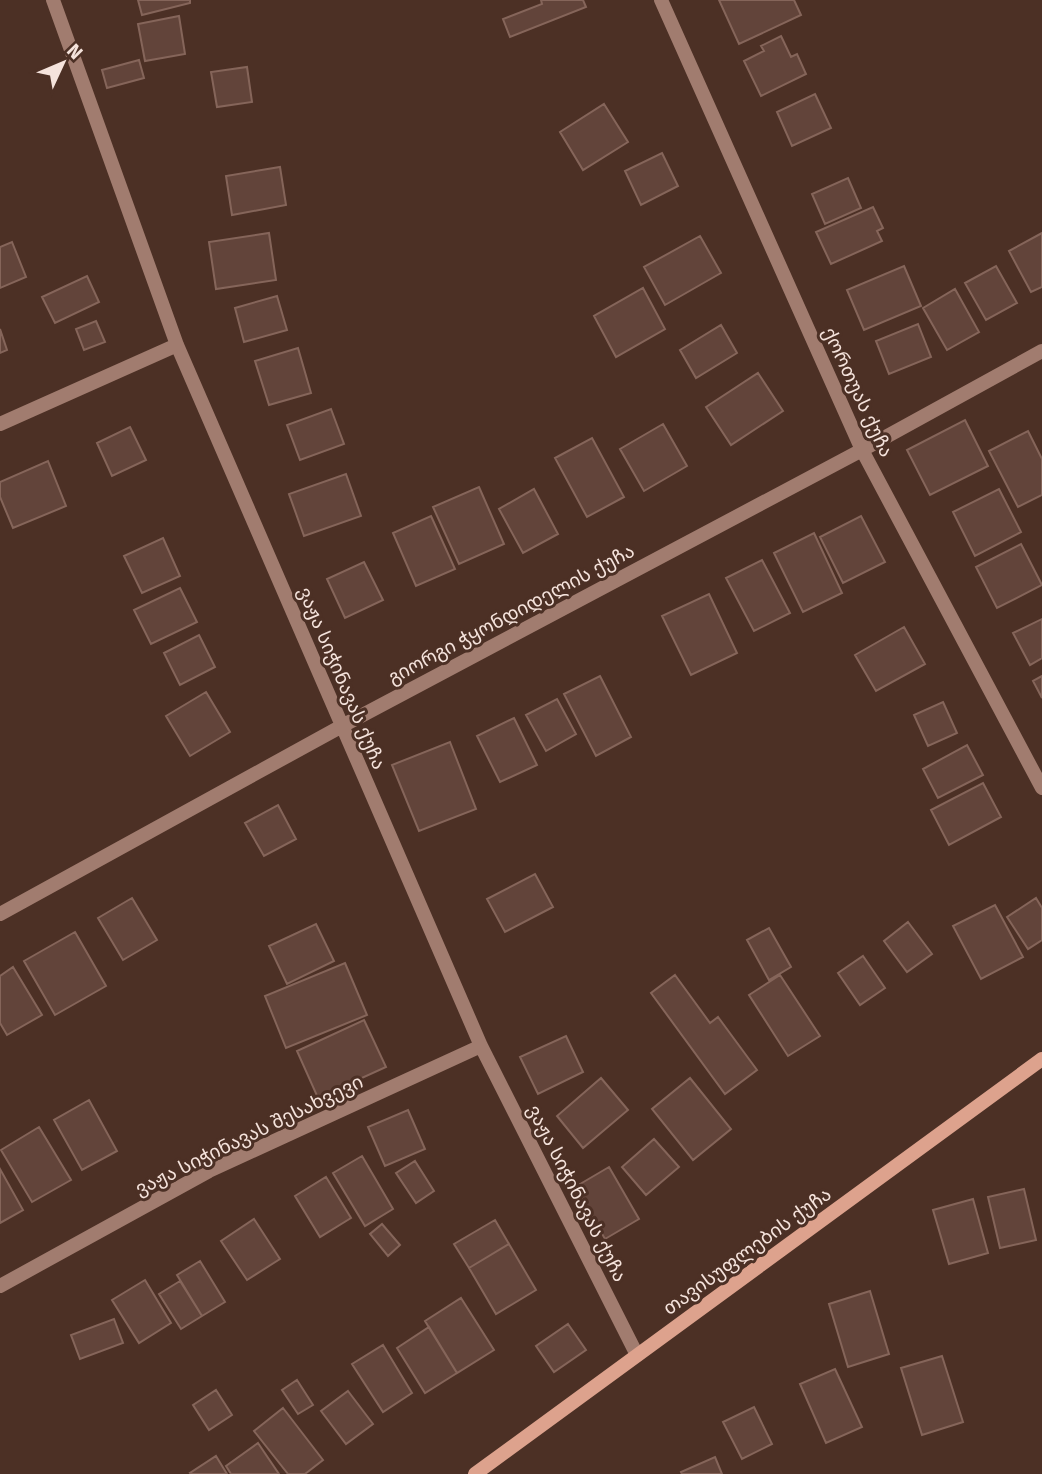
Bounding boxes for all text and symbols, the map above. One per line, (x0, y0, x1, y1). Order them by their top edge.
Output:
north arrow (28, 28, 98, 98)
text: N (62, 39, 88, 64)
street label: ქორთუას ქუჩა (818, 323, 898, 461)
street label: გიორგი ჭყონდიდელის ქუჩა (384, 539, 639, 690)
street label: ვაჟა სიჭინავას ქუჩა (293, 583, 391, 773)
street label: ვაჟა სიჭინავას შესახვევი (131, 1070, 367, 1200)
street label: ვაჟა სიჭინავას ქუჩა (522, 1100, 632, 1286)
street label: თავისუფლების ქუჩა (658, 1182, 836, 1321)

